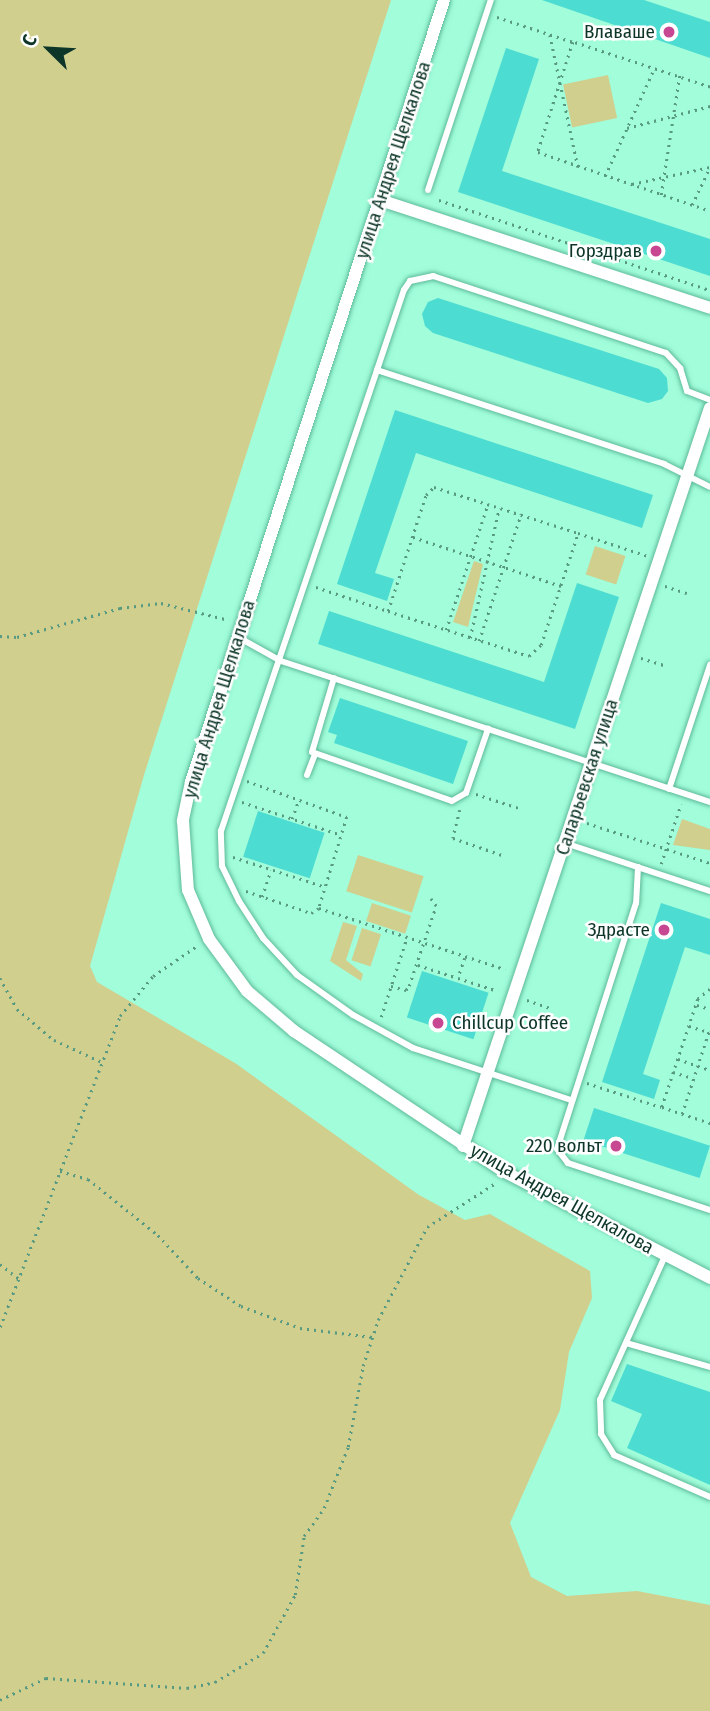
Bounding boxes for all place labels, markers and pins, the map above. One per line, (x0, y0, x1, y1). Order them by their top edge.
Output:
place label: Влаваше (584, 21, 655, 43)
marker: Влаваше (661, 24, 677, 40)
place label: Горздрав (569, 240, 642, 262)
marker: Горздрав (648, 243, 664, 259)
place label: Здрасте (587, 919, 650, 941)
marker: Здрасте (656, 922, 672, 938)
place label: Chillcup Coffee (452, 1012, 568, 1034)
marker: Chillcup Coffee (430, 1015, 446, 1031)
place label: 220 вольт (526, 1135, 602, 1157)
marker: 220 вольт (608, 1138, 624, 1154)

